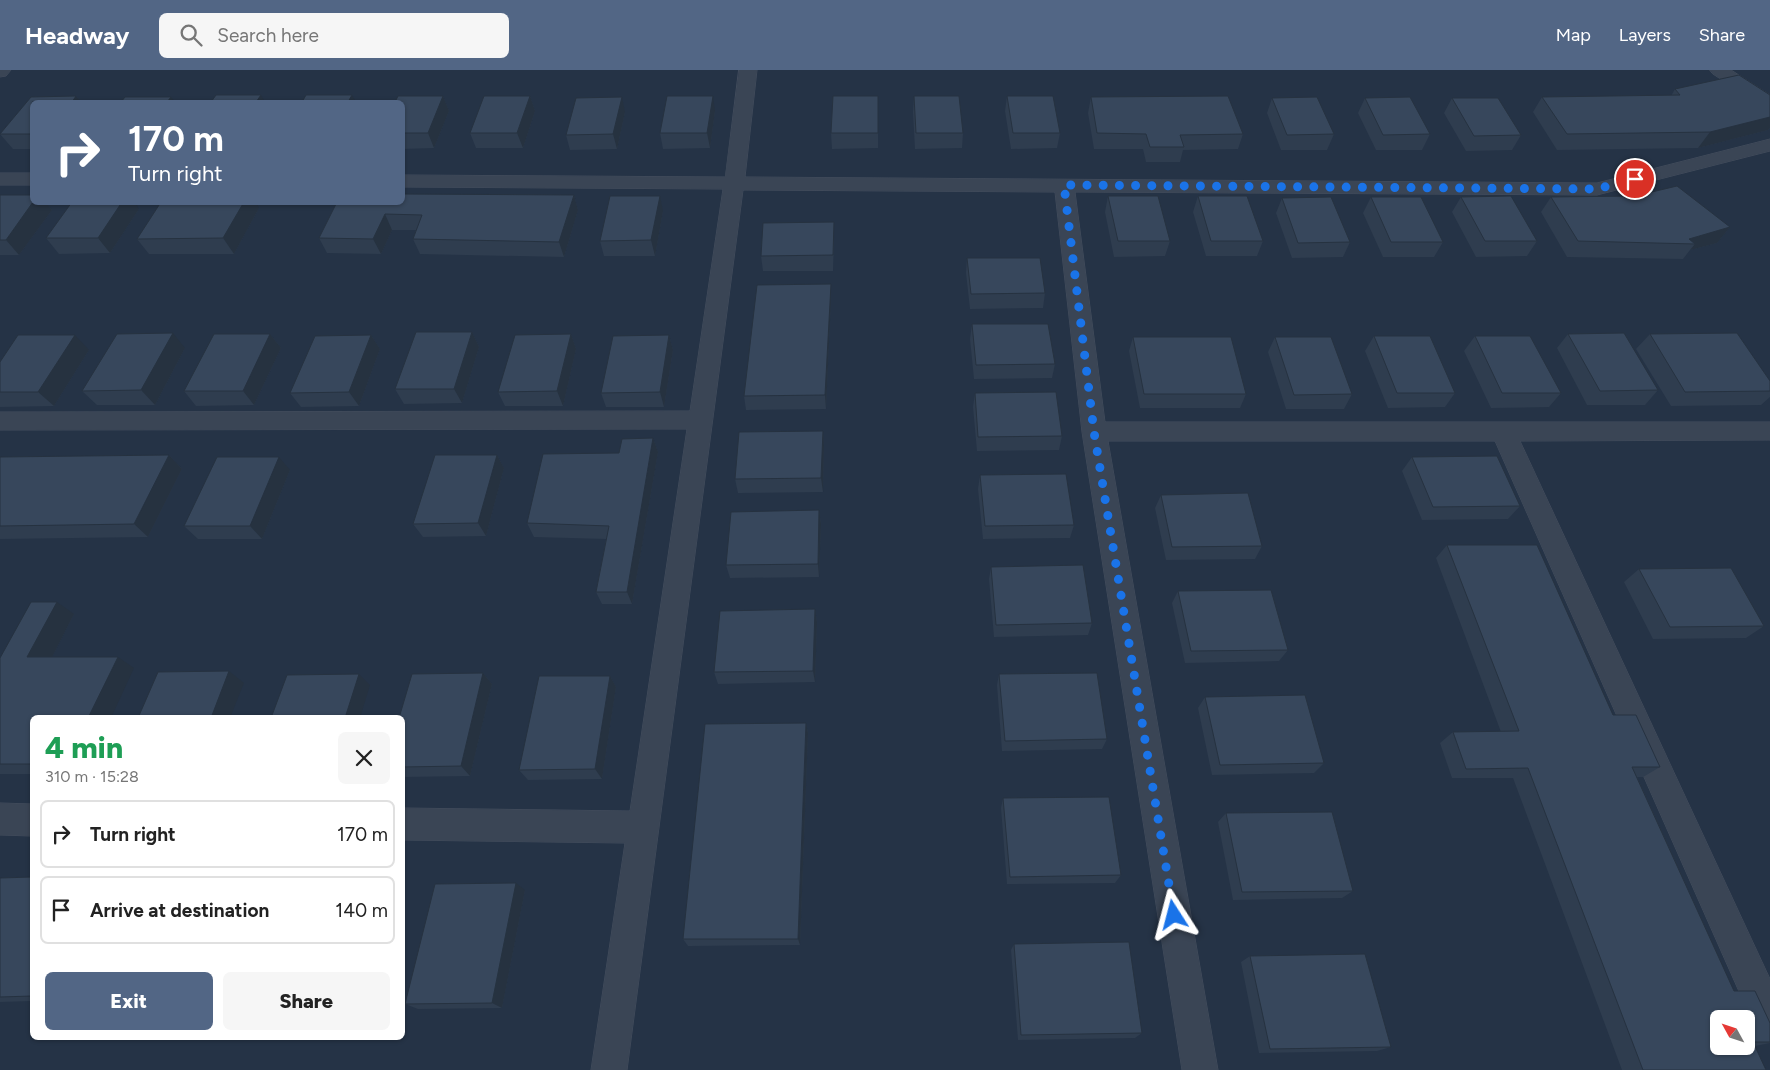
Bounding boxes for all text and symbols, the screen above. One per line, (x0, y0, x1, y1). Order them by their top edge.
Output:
search box (159, 13, 509, 58)
text: Headway (25, 21, 129, 50)
icon: search (177, 21, 205, 49)
text: Search here (217, 24, 319, 47)
text: Map (1556, 24, 1591, 46)
text: Layers (1619, 24, 1671, 46)
text: Share (1699, 24, 1745, 46)
text: 170 m (128, 118, 224, 160)
icon: right (45, 120, 110, 185)
pin (1614, 158, 1656, 200)
text: Turn right (128, 160, 223, 187)
icon: arrive (1621, 165, 1649, 193)
text: 4 min (45, 729, 123, 766)
button: close (338, 732, 390, 784)
text: 310 m · 15:28 (45, 767, 139, 786)
icon: right (47, 820, 75, 848)
text: Turn right (90, 823, 176, 846)
text: 170 m (337, 823, 388, 846)
position arrow (1147, 888, 1199, 940)
icon: arrive (47, 896, 75, 924)
text: Arrive at destination (90, 899, 269, 922)
text: 140 m (335, 899, 388, 922)
button: Exit (45, 972, 213, 1030)
button: Share (223, 972, 390, 1030)
north arrow (1710, 1010, 1755, 1055)
map controls (1710, 1010, 1755, 1055)

